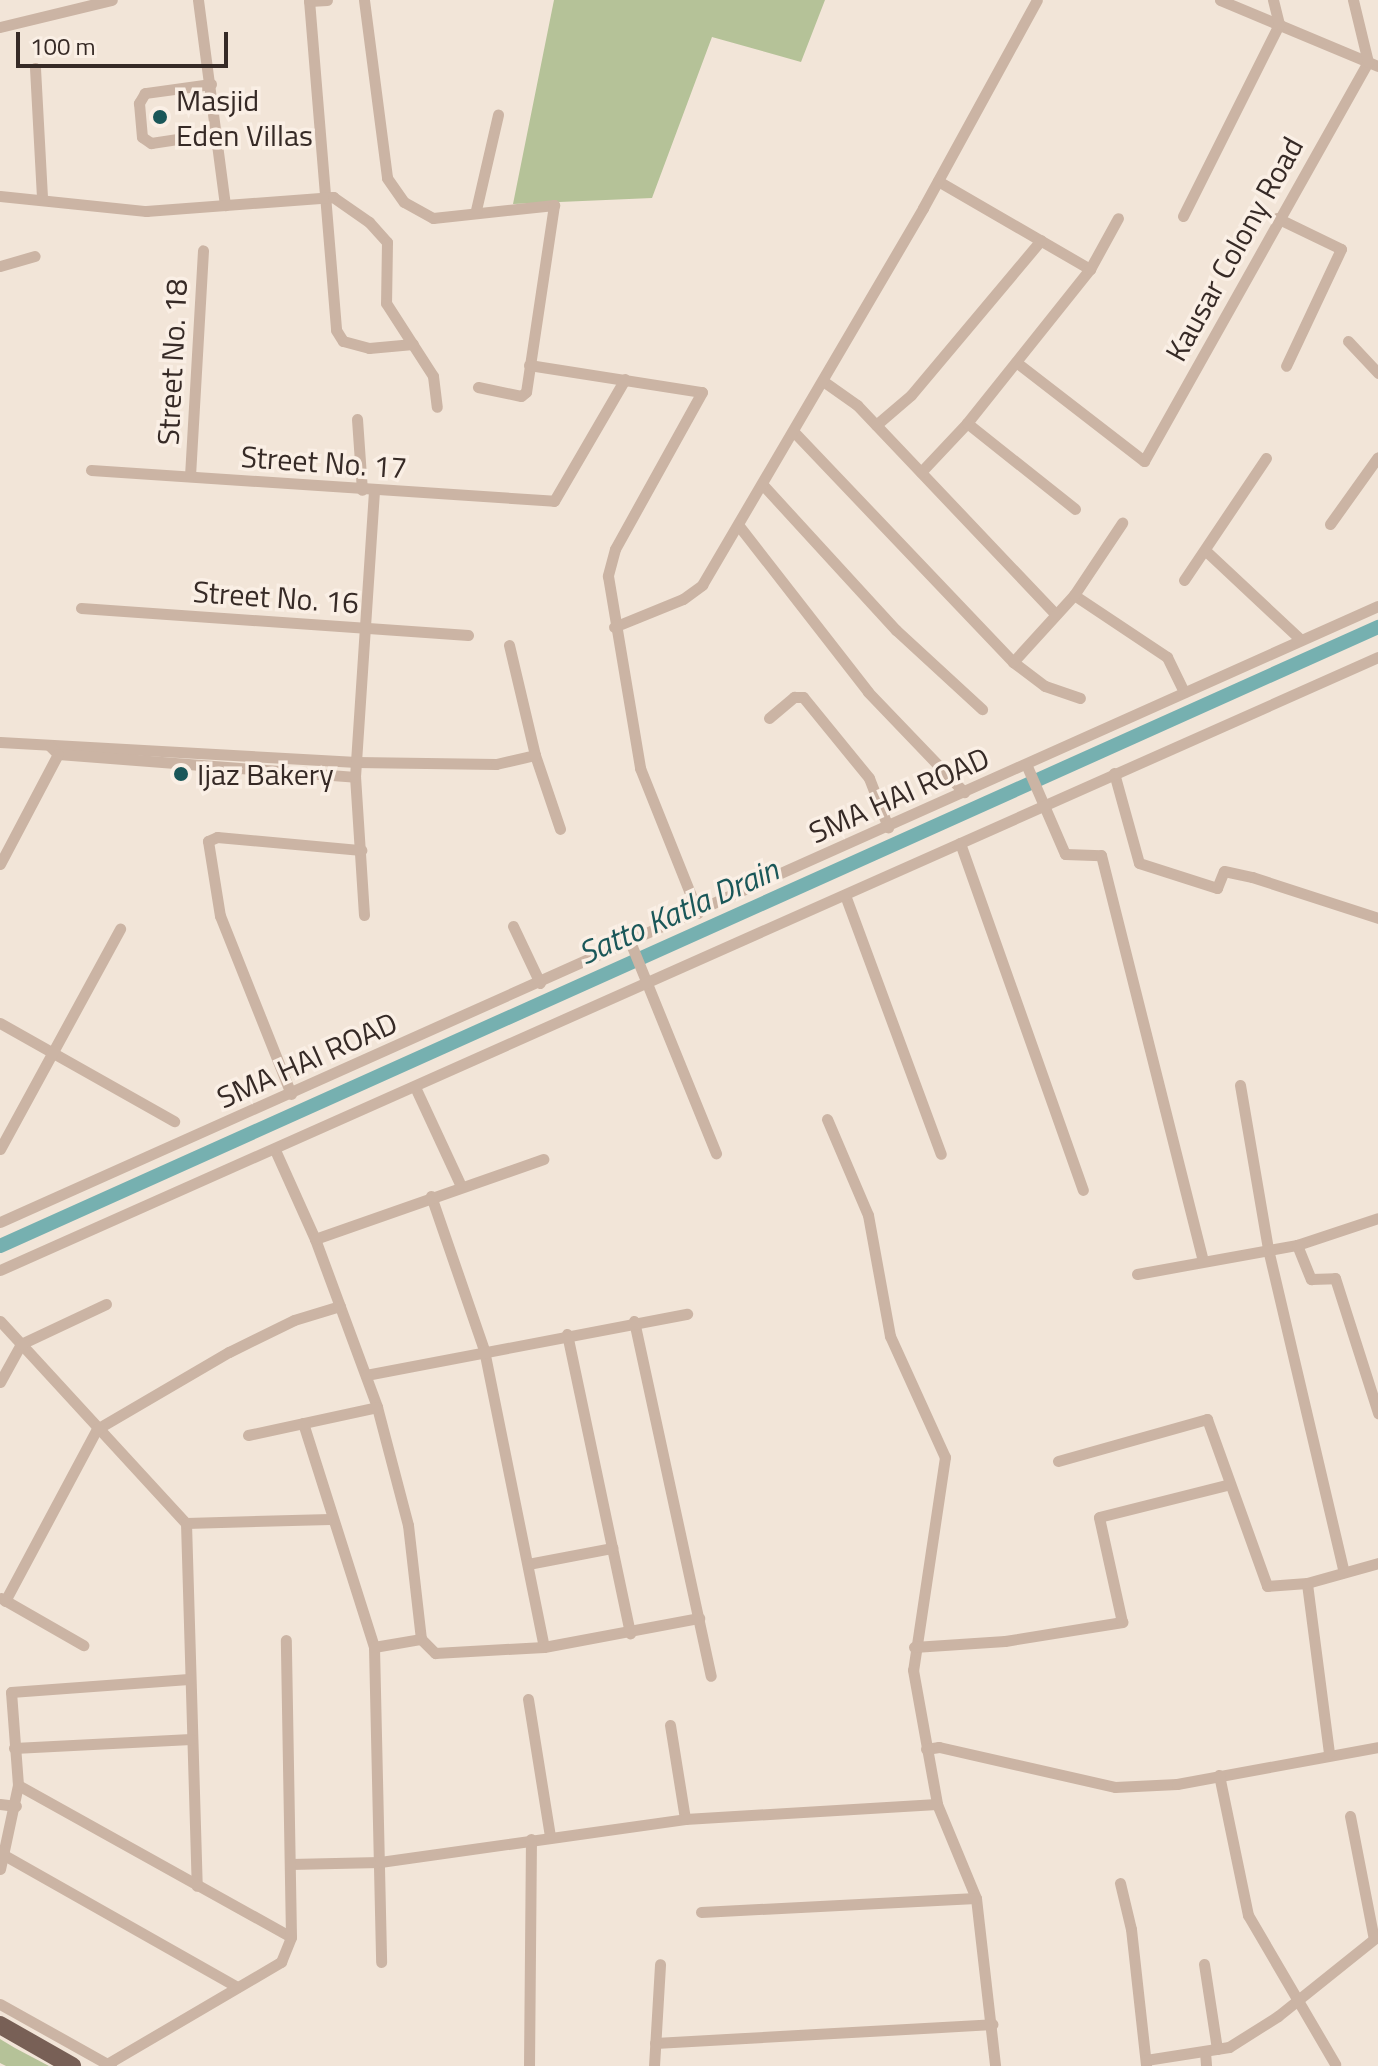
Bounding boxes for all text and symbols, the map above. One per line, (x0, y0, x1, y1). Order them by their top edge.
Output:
scale bar (20, 16, 232, 66)
text: 100 m (30, 28, 96, 64)
place label: Masjid Eden Villas (176, 82, 313, 152)
marker: Masjid Eden Villas (151, 108, 169, 126)
street label: Kausar Colony Road (1158, 131, 1310, 367)
street label: Street No. 18 (150, 278, 194, 446)
street label: Street No. 17 (240, 438, 408, 486)
street label: Street No. 16 (192, 573, 360, 621)
street label: SMA HAI ROAD (803, 739, 995, 851)
place label: Ijaz Bakery (197, 756, 334, 792)
marker: Ijaz Bakery (172, 765, 190, 783)
water label: Satto Katla Drain (572, 850, 784, 972)
street label: SMA HAI ROAD (211, 1004, 403, 1116)

